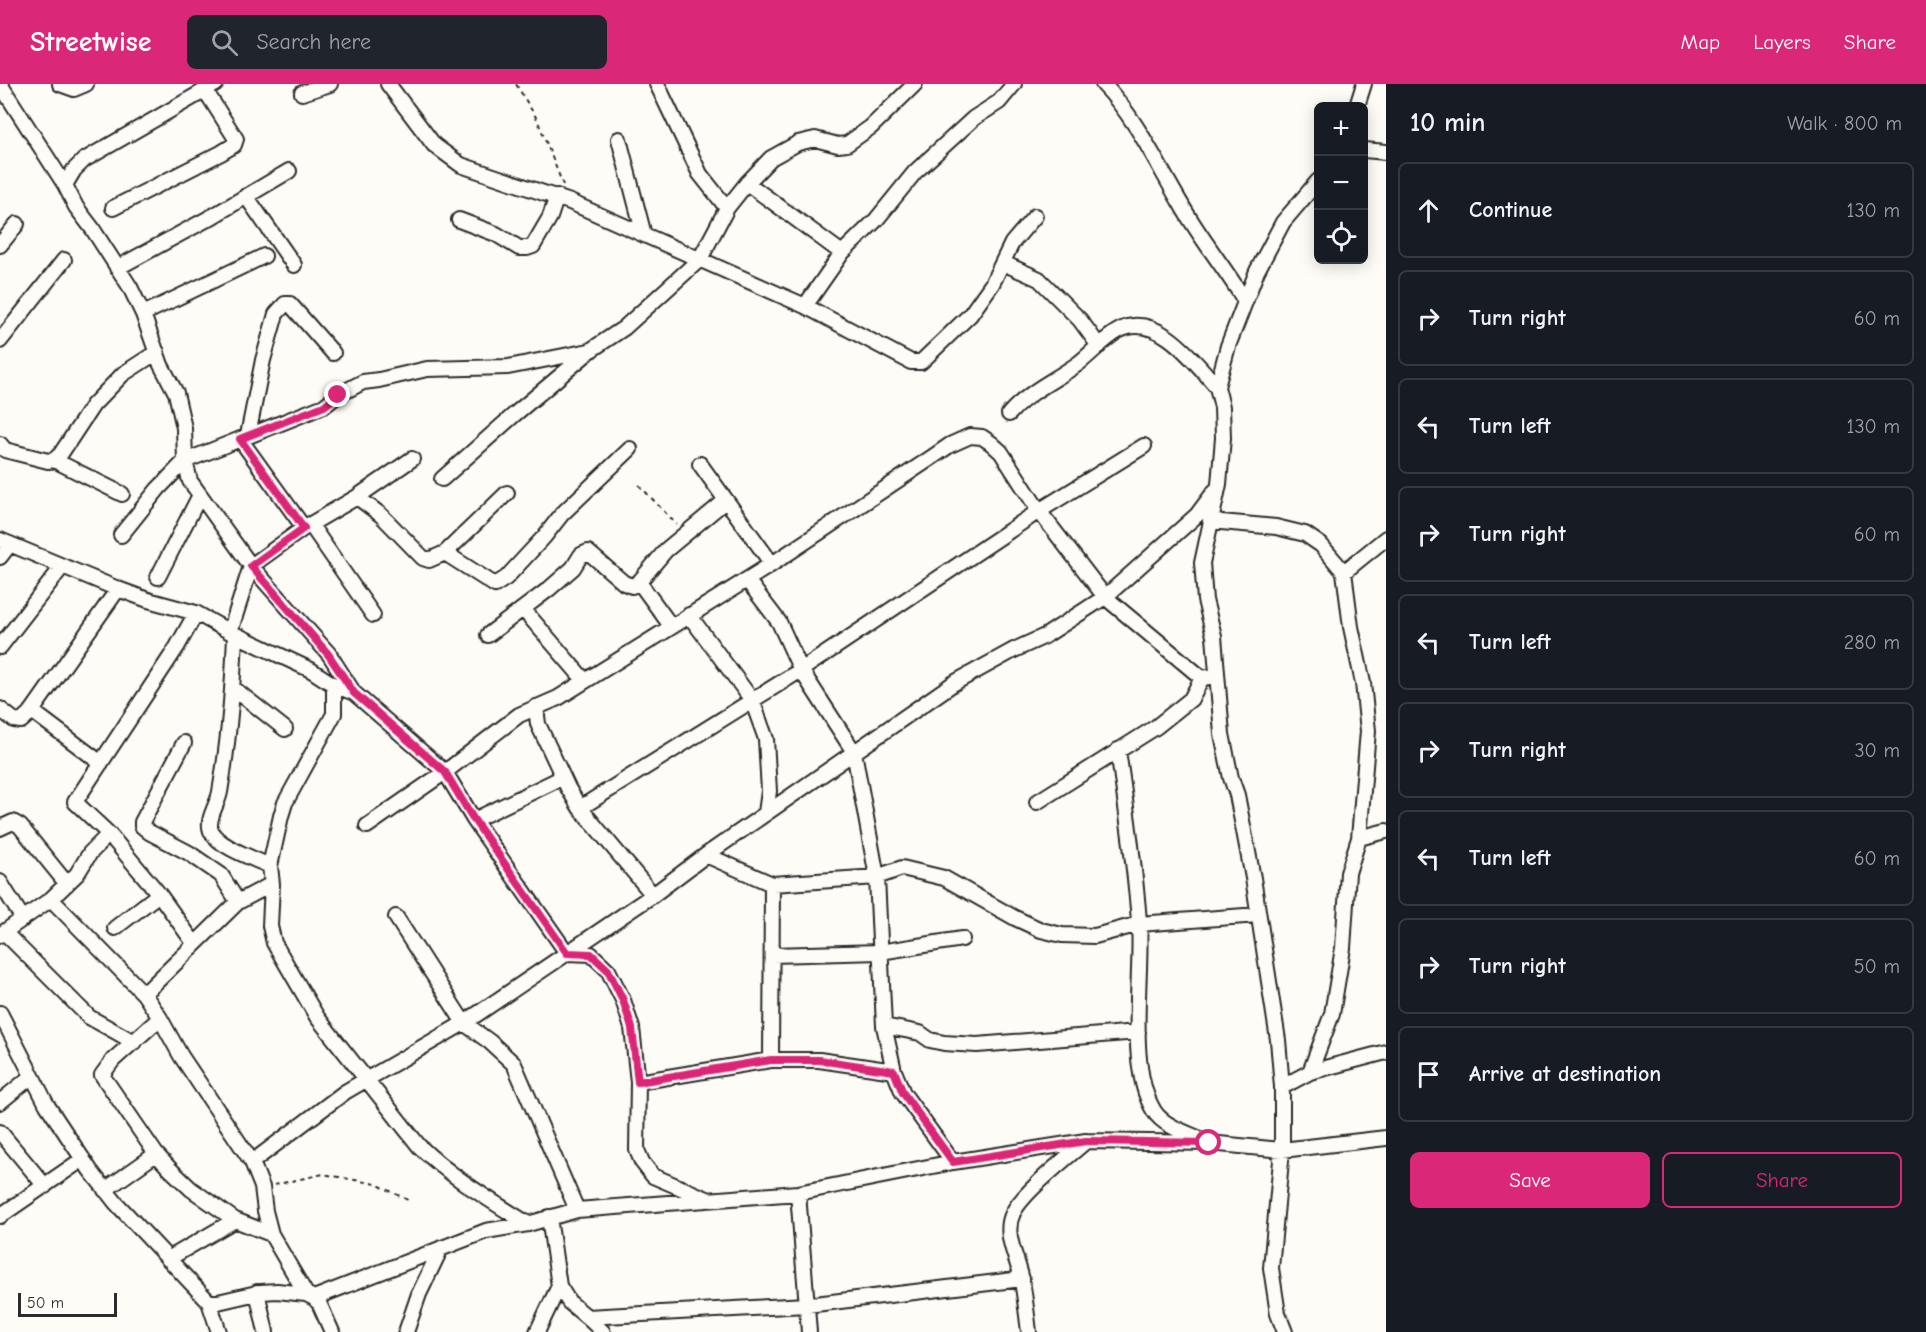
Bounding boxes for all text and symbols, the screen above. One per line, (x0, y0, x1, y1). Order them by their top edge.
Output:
search box (187, 15, 607, 69)
text: Streetwise (30, 26, 151, 58)
icon: search (208, 26, 241, 59)
text: Search here (256, 29, 371, 55)
text: Map (1681, 30, 1720, 54)
text: Layers (1753, 30, 1811, 54)
text: Share (1844, 30, 1896, 54)
map controls (1314, 102, 1368, 264)
button: + (1314, 102, 1368, 156)
text: 10 min (1410, 108, 1485, 138)
text: Walk · 800 m (1787, 112, 1902, 135)
button: − (1314, 156, 1368, 210)
icon: ahead (1412, 194, 1445, 227)
text: Continue (1469, 197, 1552, 223)
text: 130 m (1847, 199, 1900, 222)
button: locate (1314, 210, 1368, 264)
icon: right (1412, 302, 1445, 335)
text: Turn right (1469, 305, 1566, 331)
text: 60 m (1854, 307, 1900, 330)
route end (324, 381, 350, 407)
icon: left (1412, 410, 1445, 443)
text: Turn left (1469, 413, 1551, 439)
text: 130 m (1847, 415, 1900, 438)
icon: right (1412, 518, 1445, 551)
text: Turn right (1469, 521, 1566, 547)
text: 60 m (1854, 523, 1900, 546)
icon: left (1412, 626, 1445, 659)
text: Turn left (1469, 629, 1551, 655)
text: 280 m (1844, 631, 1900, 654)
icon: right (1412, 734, 1445, 767)
text: Turn right (1469, 737, 1566, 763)
text: 30 m (1854, 739, 1900, 762)
icon: left (1412, 842, 1445, 875)
text: Turn left (1469, 845, 1551, 871)
text: 60 m (1854, 847, 1900, 870)
icon: right (1412, 950, 1445, 983)
text: Turn right (1469, 953, 1566, 979)
text: 50 m (1854, 955, 1900, 978)
icon: arrive (1412, 1058, 1445, 1091)
text: Arrive at destination (1469, 1061, 1661, 1087)
route start (1195, 1129, 1221, 1155)
button: Save (1410, 1152, 1650, 1208)
button: Share (1662, 1152, 1902, 1208)
scale bar (18, 1290, 117, 1318)
text: 50 m (27, 1294, 64, 1312)

